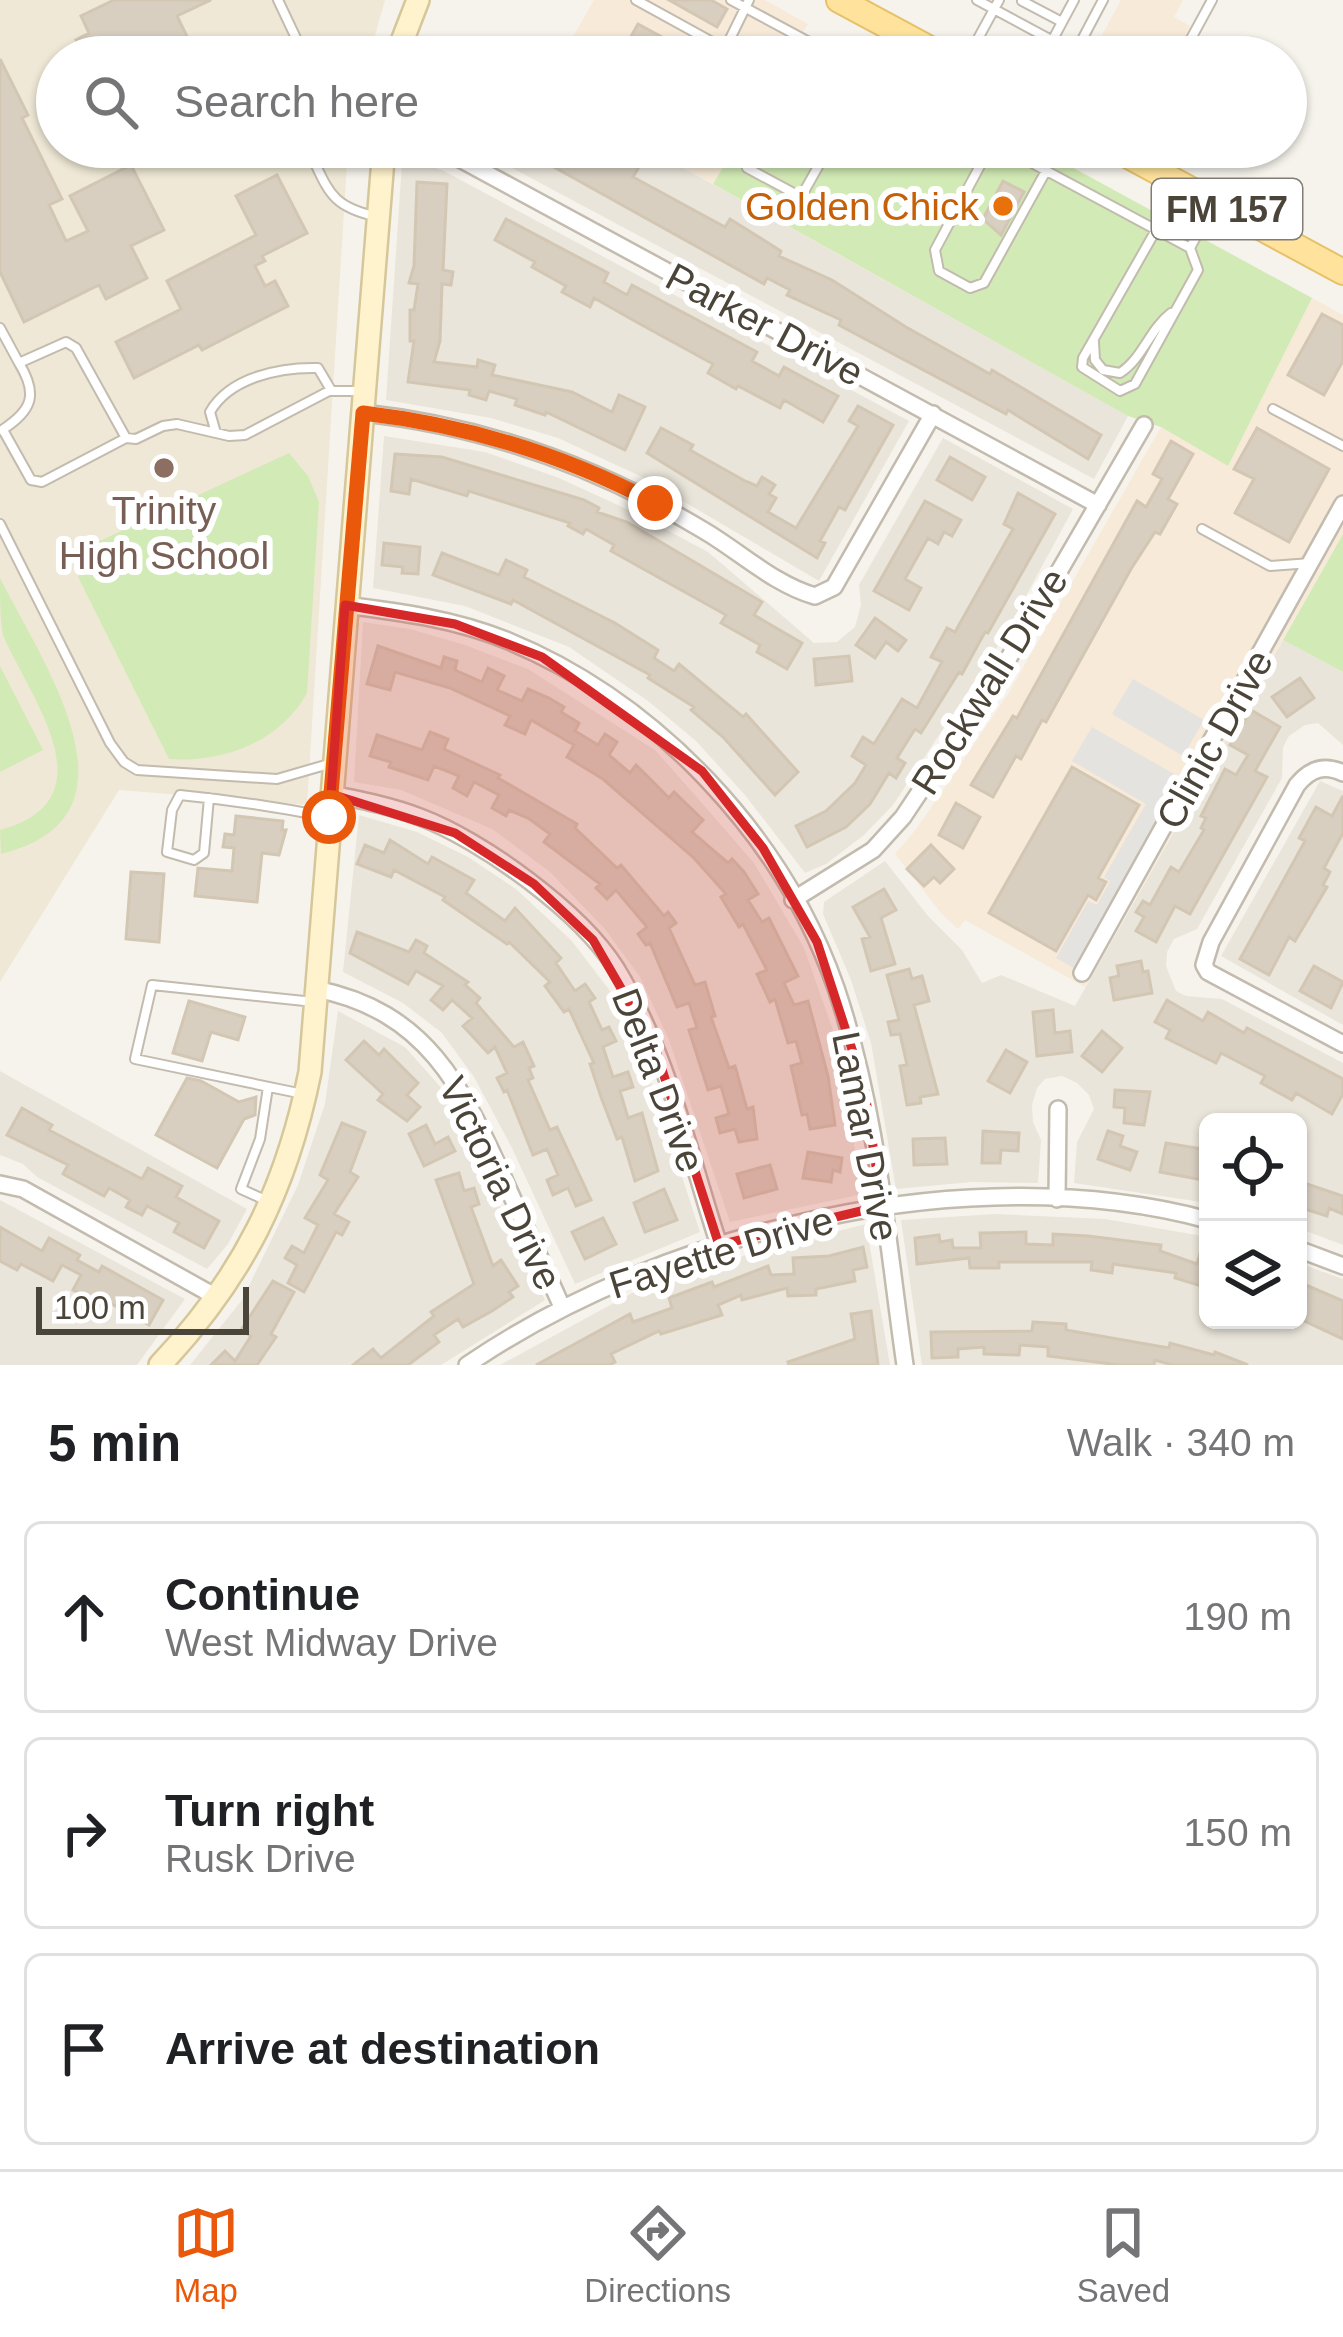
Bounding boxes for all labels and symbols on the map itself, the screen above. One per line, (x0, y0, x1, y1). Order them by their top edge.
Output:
road number: FM 157 (1152, 179, 1302, 239)
place label: Golden Chick (745, 185, 979, 228)
marker: Golden Chick (990, 193, 1016, 219)
street label: Parker Drive (659, 255, 871, 394)
marker: Trinity High School (151, 455, 177, 481)
route end (628, 476, 682, 530)
place label: Trinity High School (59, 489, 269, 577)
street label: Rockwall Drive (903, 561, 1076, 802)
street label: Clinic Drive (1148, 643, 1281, 836)
route start (302, 790, 356, 844)
street label: Delta Drive (604, 982, 713, 1178)
street label: Lamar Drive (824, 1028, 907, 1244)
street label: Victoria Drive (431, 1070, 571, 1297)
street label: Fayette Drive (604, 1198, 838, 1307)
scale bar (36, 1281, 249, 1334)

